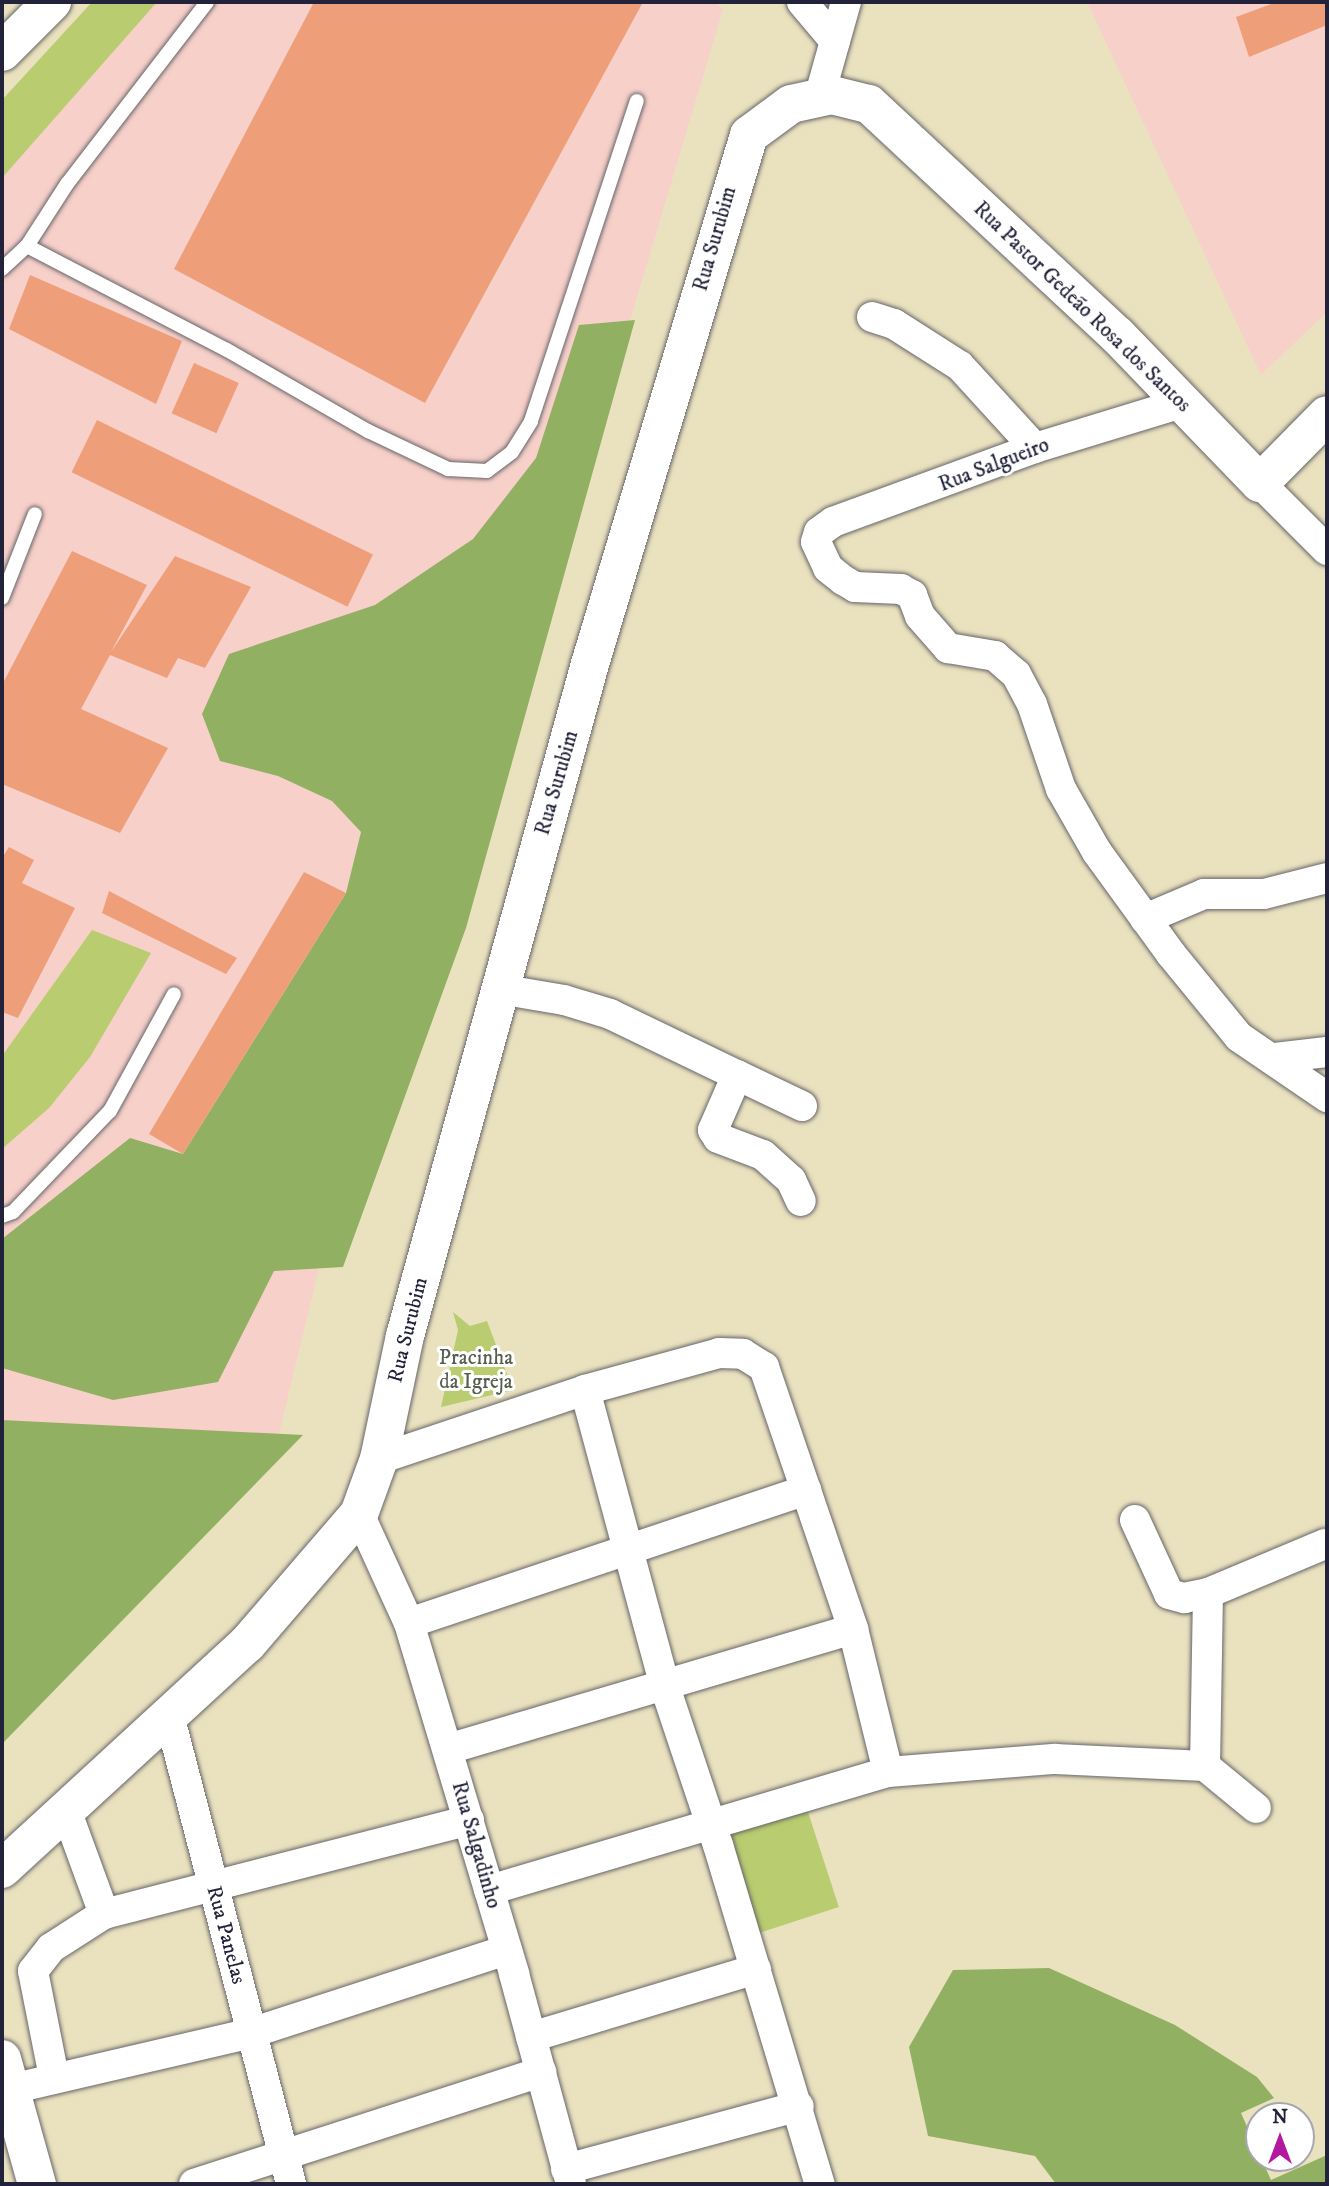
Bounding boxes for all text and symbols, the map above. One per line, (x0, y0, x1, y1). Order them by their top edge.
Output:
street label: Rua Surubim (688, 184, 742, 294)
street label: Rua Pastor Gedeão Rosa dos Santos (968, 196, 1196, 418)
street label: Rua Salgueiro (935, 432, 1053, 498)
street label: Rua Surubim (530, 728, 584, 838)
street label: Rua Surubim (383, 1275, 433, 1385)
park label: Pracinha da Igreja (439, 1345, 513, 1395)
street label: Rua Salgadinho (446, 1779, 506, 1911)
street label: Rua Panelas (201, 1883, 251, 1987)
north arrow (1245, 2102, 1315, 2172)
text: N (1272, 2106, 1288, 2129)

